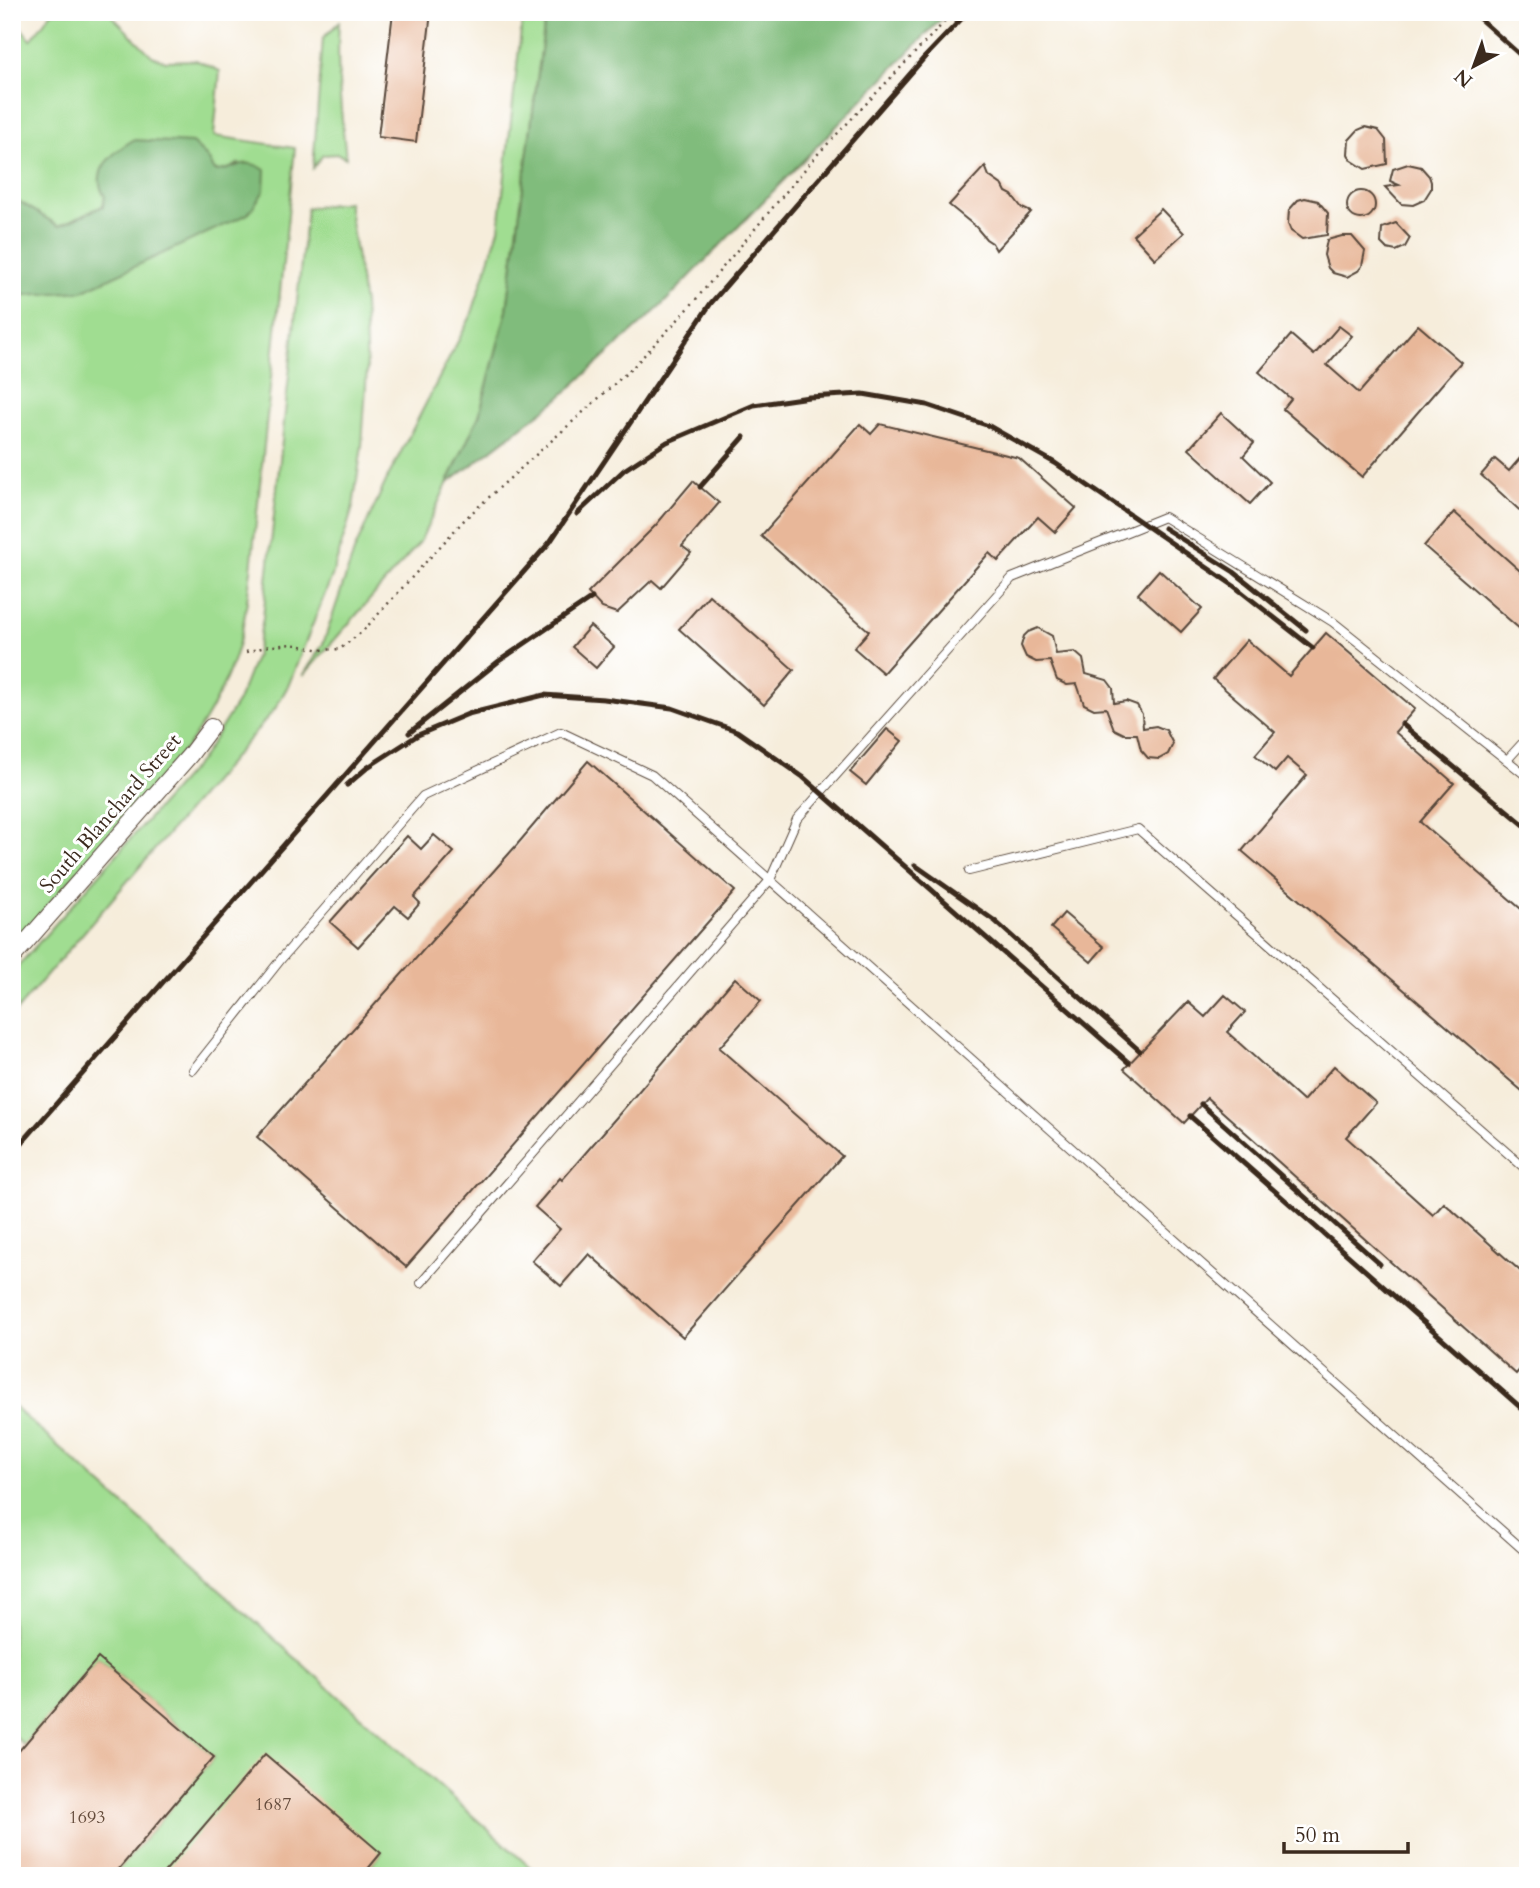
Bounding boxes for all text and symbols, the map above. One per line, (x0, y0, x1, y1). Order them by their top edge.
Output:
north arrow (1438, 32, 1508, 102)
text: N (1448, 63, 1478, 93)
street label: South Blanchard Street (33, 727, 188, 899)
house number: 1687 (255, 1792, 291, 1817)
house number: 1693 (69, 1805, 105, 1830)
scale bar (1284, 1811, 1409, 1855)
text: 50 m (1295, 1821, 1340, 1850)

